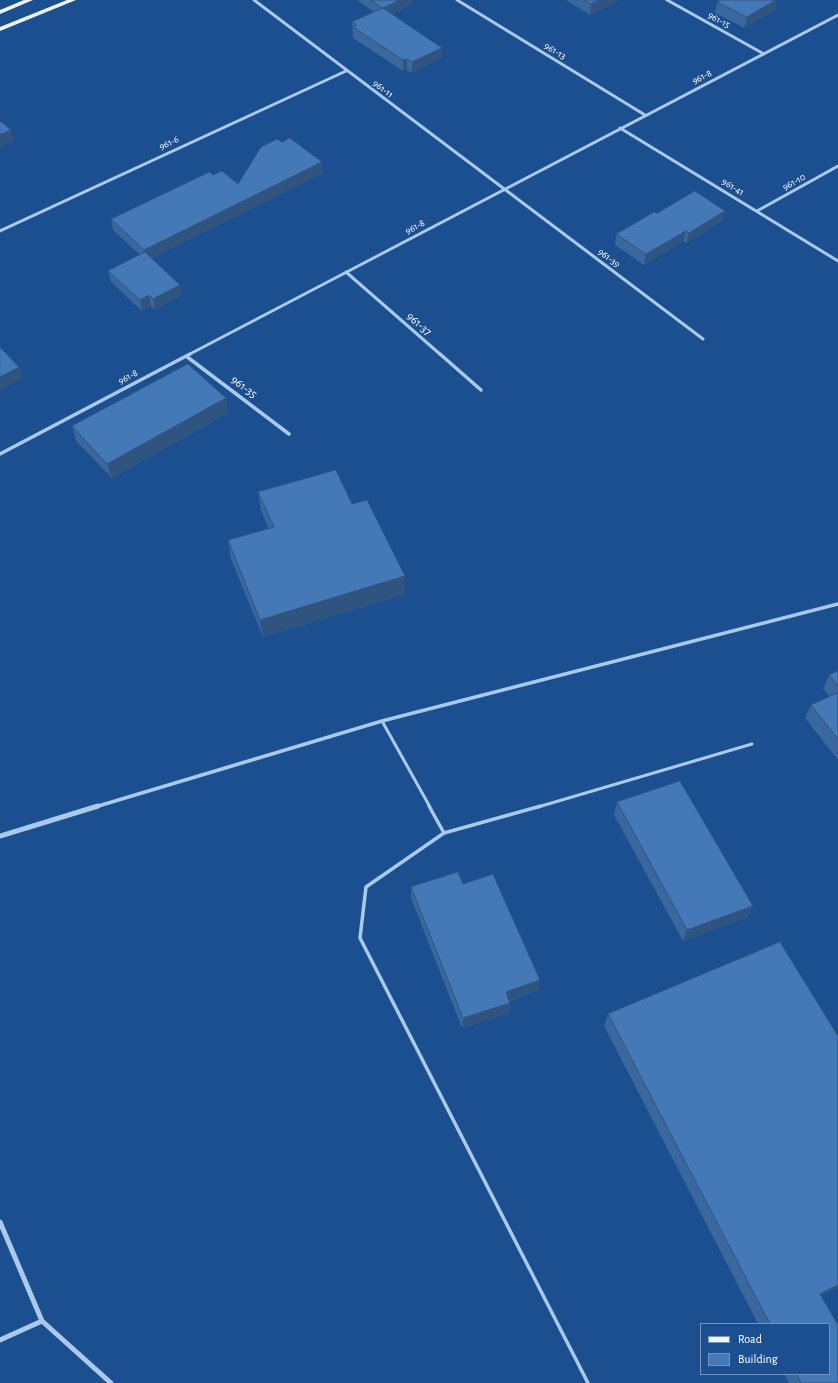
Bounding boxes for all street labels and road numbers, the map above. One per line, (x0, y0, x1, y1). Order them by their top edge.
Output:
street label: 961-15 (706, 9, 732, 31)
street label: 961-13 (542, 40, 568, 62)
street label: 961-8 (690, 67, 714, 87)
street label: 961-11 (370, 77, 396, 101)
street label: 961-6 (157, 133, 181, 153)
street label: 961-10 (780, 171, 808, 193)
street label: 961-41 (720, 176, 746, 198)
street label: 961-8 (403, 217, 427, 237)
street label: 961-39 (596, 246, 622, 270)
street label: 961-37 (403, 309, 435, 339)
street label: 961-8 (116, 367, 140, 387)
street label: 961-35 (228, 373, 260, 401)

